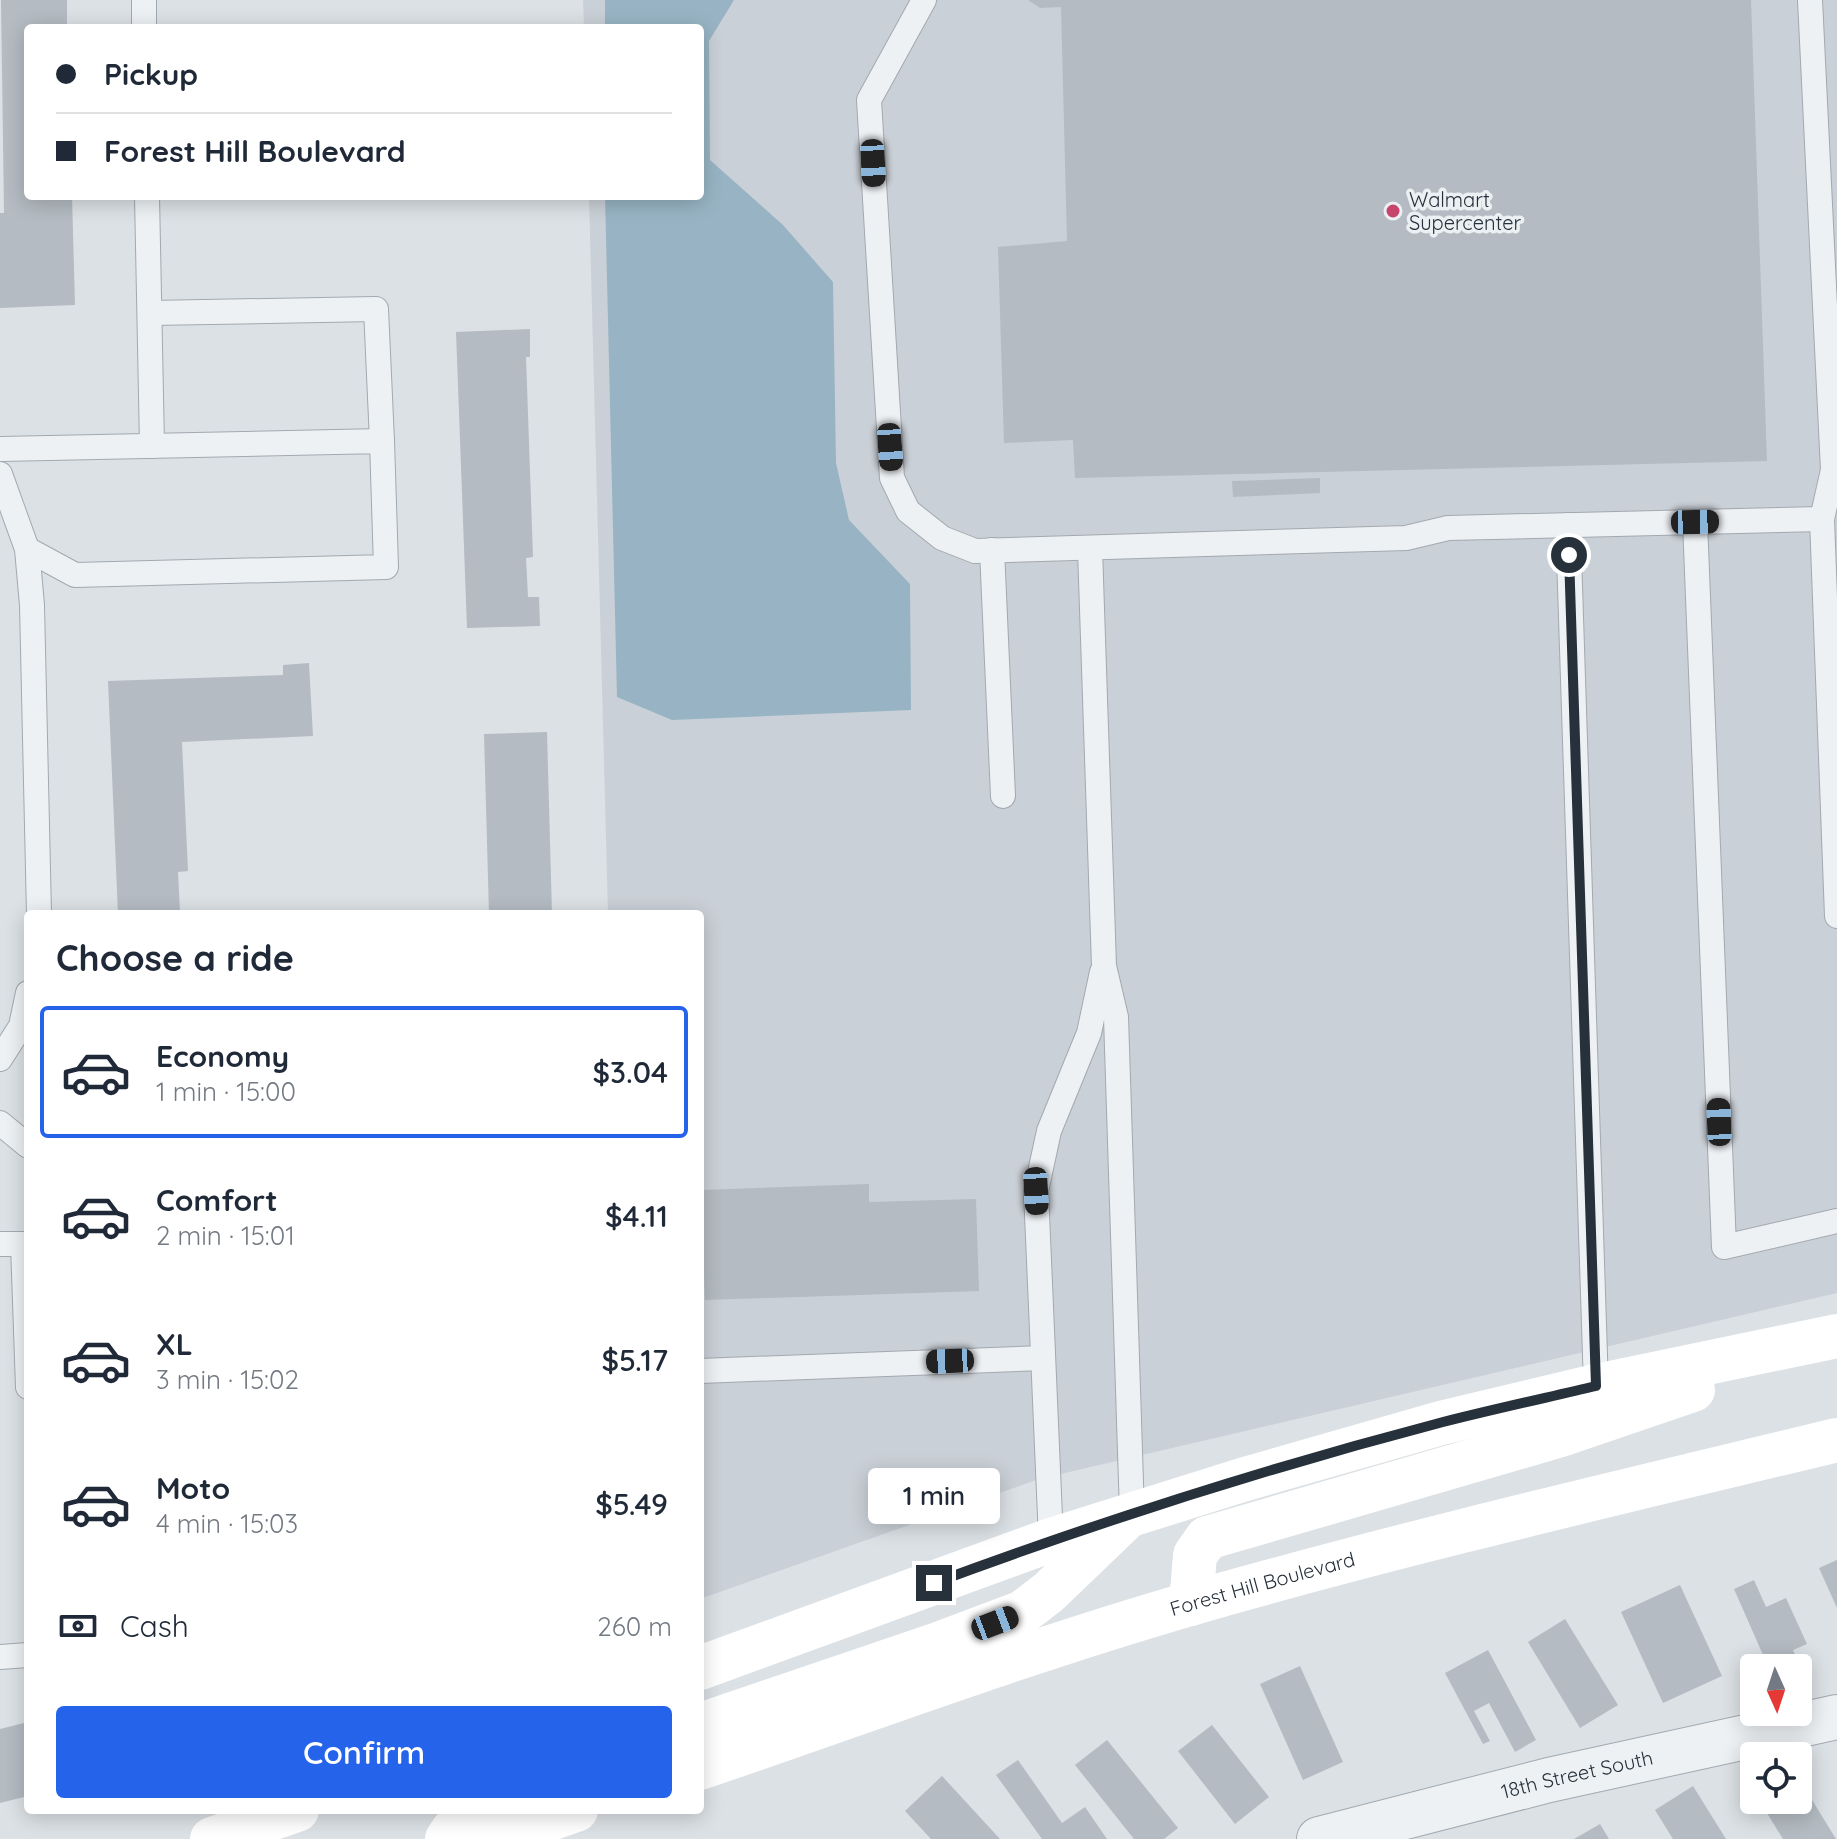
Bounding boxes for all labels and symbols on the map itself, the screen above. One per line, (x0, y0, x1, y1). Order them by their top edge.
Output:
car (860, 138, 886, 188)
place label: Walmart Supercenter (1409, 187, 1521, 235)
marker: Walmart Supercenter (1384, 202, 1402, 220)
car (876, 422, 904, 472)
car (1671, 510, 1719, 534)
route start (1551, 537, 1587, 573)
car (1706, 1098, 1732, 1146)
car (1023, 1166, 1049, 1216)
car (926, 1348, 974, 1374)
callout: 1 min (868, 1467, 1000, 1523)
street label: Forest Hill Boulevard (1167, 1546, 1358, 1621)
route end (916, 1565, 952, 1601)
car (968, 1603, 1022, 1643)
north arrow (1740, 1654, 1812, 1726)
street label: 18th Street South (1498, 1745, 1655, 1804)

